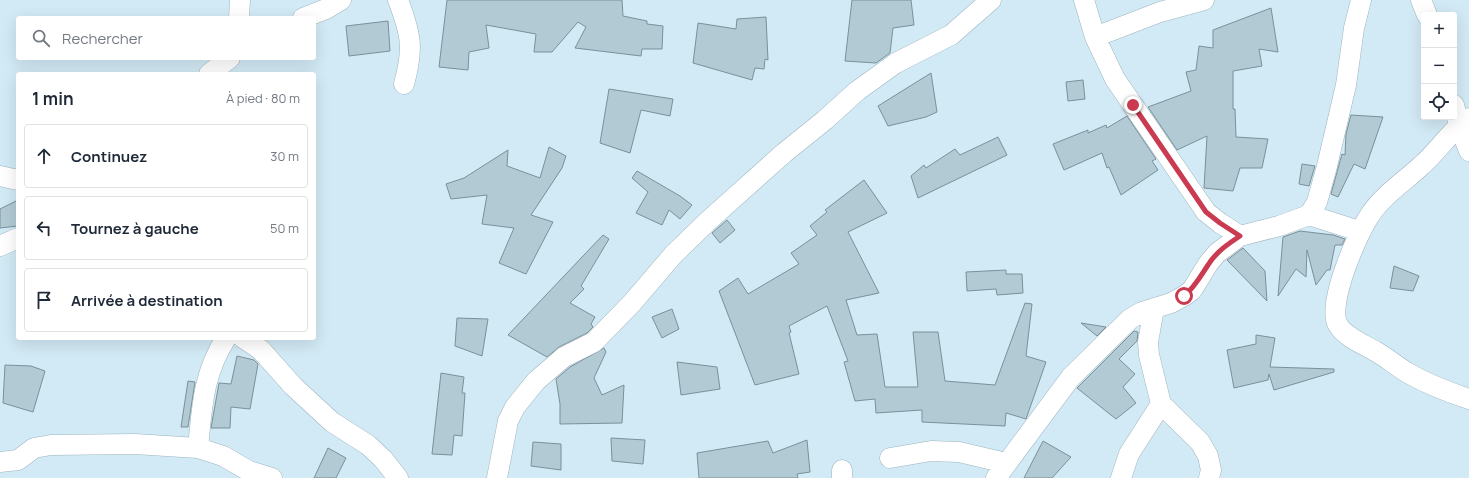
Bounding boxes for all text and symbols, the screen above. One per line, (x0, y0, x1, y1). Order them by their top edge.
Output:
map controls (1421, 12, 1457, 120)
button: + (1421, 12, 1457, 48)
search box (16, 16, 316, 60)
icon: search (30, 27, 52, 49)
text: Rechercher (62, 28, 143, 49)
button: − (1421, 48, 1457, 84)
button: locate (1421, 84, 1457, 120)
text: 1 min (32, 87, 74, 110)
text: À pied · 80 m (226, 89, 300, 107)
route end (1124, 96, 1142, 114)
icon: ahead (33, 145, 55, 167)
text: Continuez (71, 146, 147, 167)
text: 30 m (270, 147, 299, 165)
icon: left (33, 217, 55, 239)
text: Tournez à gauche (71, 218, 199, 239)
text: 50 m (270, 219, 299, 237)
route start (1175, 287, 1193, 305)
icon: arrive (33, 289, 55, 311)
text: Arrivée à destination (71, 290, 223, 311)

